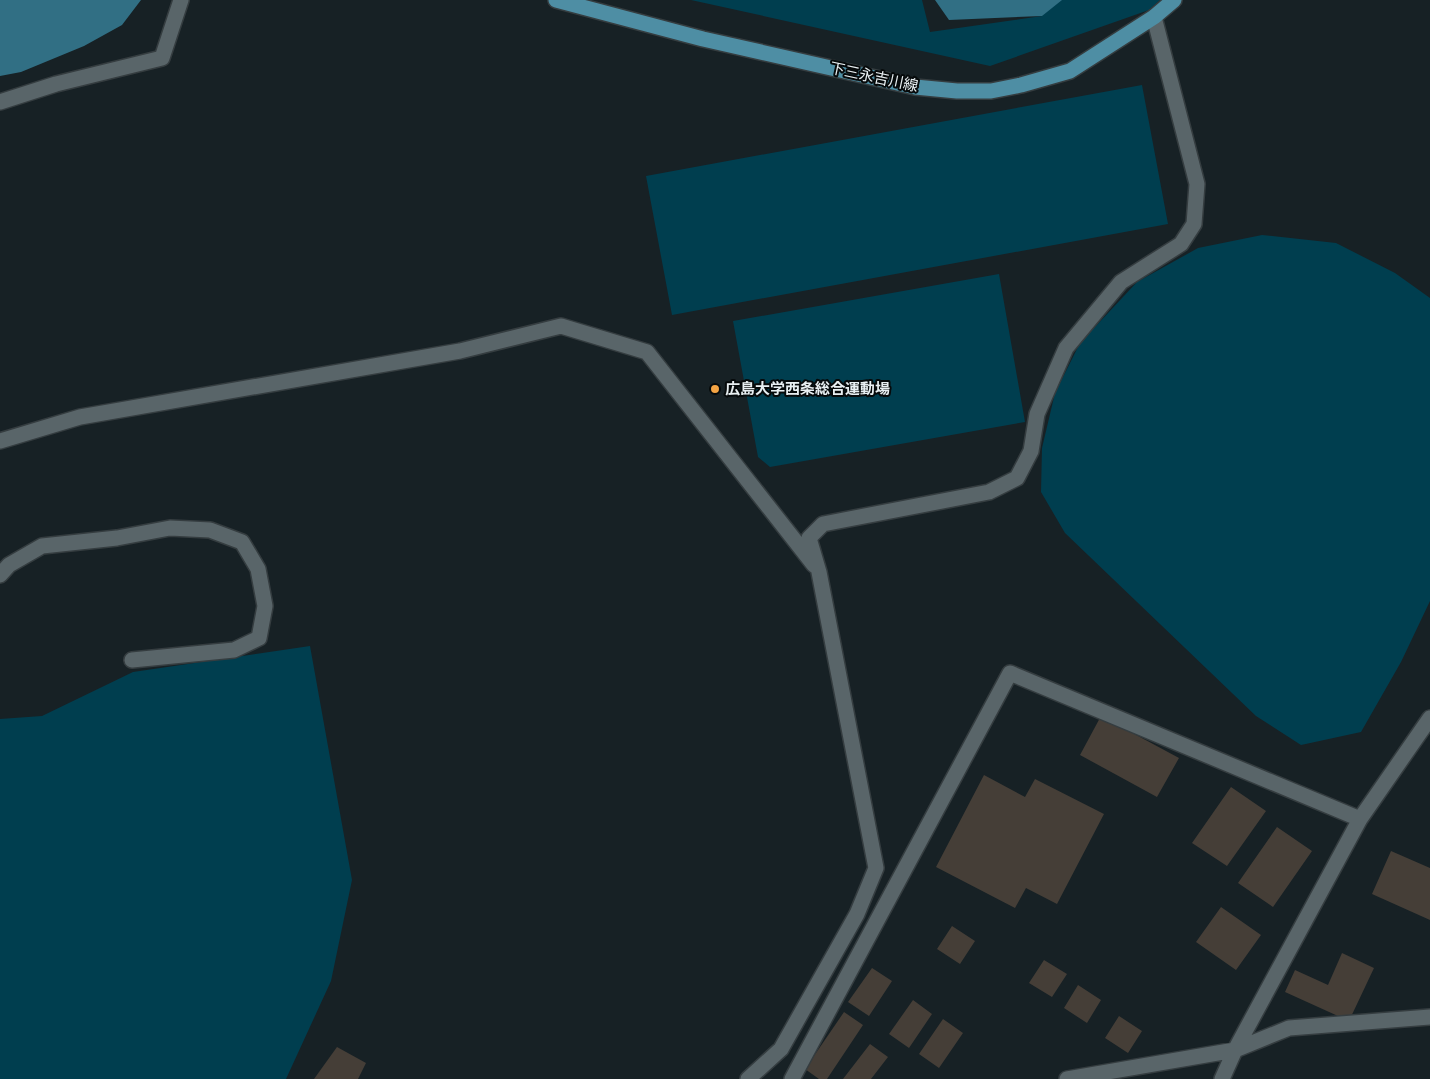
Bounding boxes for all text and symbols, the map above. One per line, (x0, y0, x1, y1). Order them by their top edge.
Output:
street label: 下三永吉川線 (828, 58, 920, 96)
place label: 広島大学西条総合運動場 (725, 379, 890, 399)
marker: 広島大学西条総合運動場 (709, 383, 721, 395)

